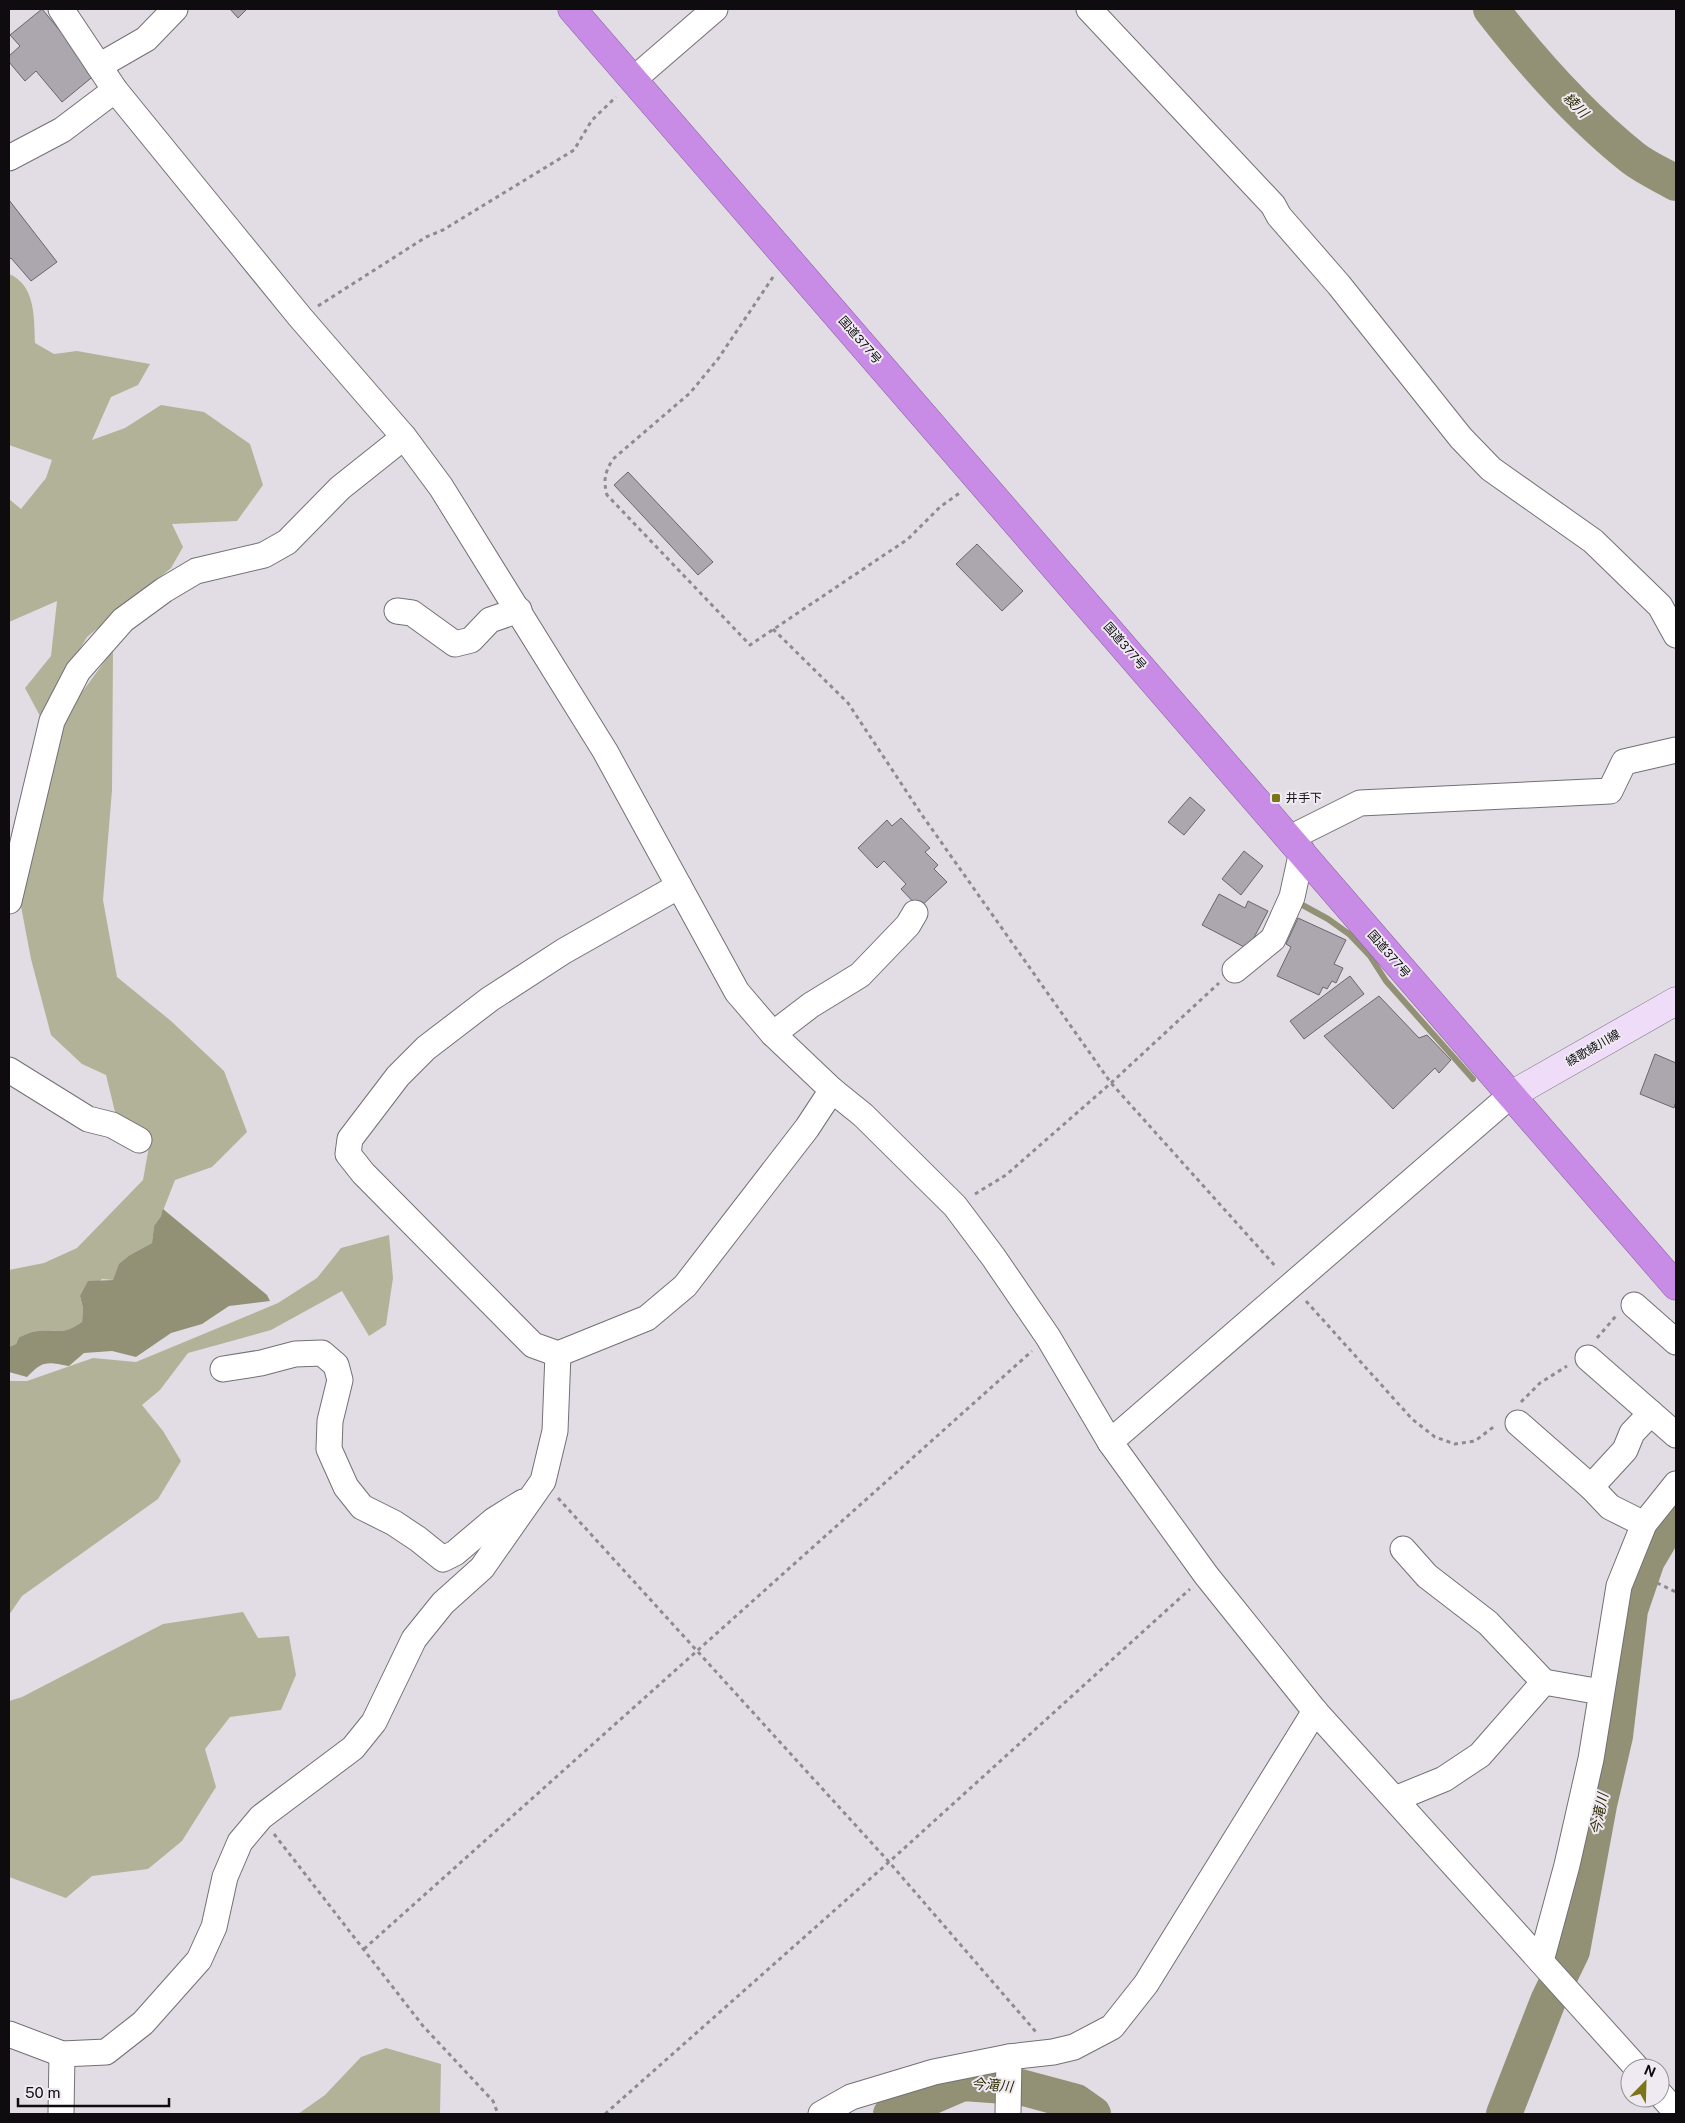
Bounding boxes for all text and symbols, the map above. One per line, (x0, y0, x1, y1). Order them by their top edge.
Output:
water label: 綾川 (1561, 89, 1593, 122)
street label: 国道377号 (836, 314, 884, 366)
street label: 国道377号 (1101, 620, 1149, 672)
place label: 井手下 (1286, 791, 1322, 805)
marker: 井手下 (1270, 792, 1282, 804)
street label: 国道377号 (1365, 928, 1413, 980)
street label: 綾歌綾川線 (1564, 1027, 1622, 1069)
water label: 今滝川 (1587, 1790, 1611, 1836)
north arrow (1620, 2058, 1670, 2108)
text: N (1642, 2062, 1658, 2081)
water label: 今滝川 (970, 2075, 1016, 2095)
scale bar (18, 2076, 169, 2108)
text: 50 m (25, 2084, 60, 2101)

